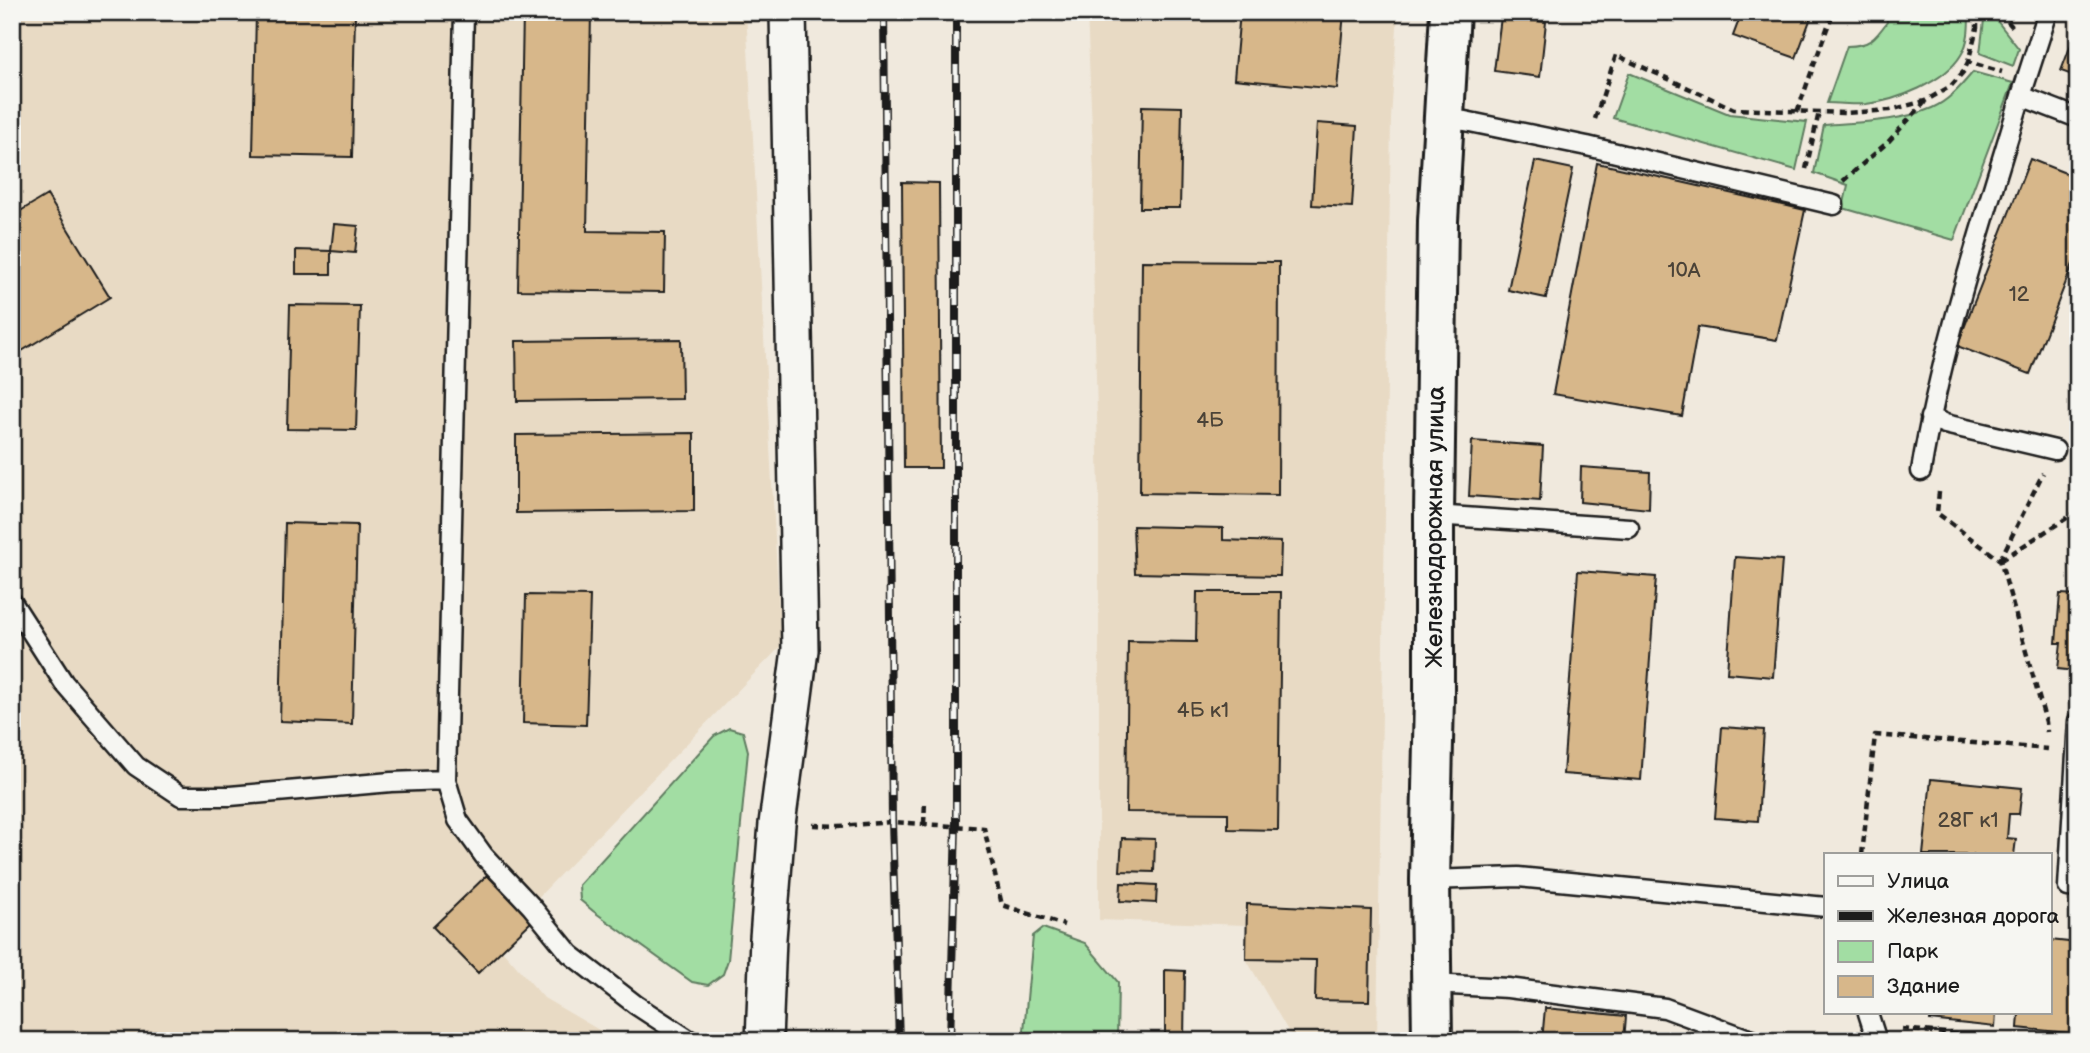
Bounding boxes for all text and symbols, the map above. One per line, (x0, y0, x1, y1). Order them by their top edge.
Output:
house number: 10А (1667, 258, 1701, 283)
house number: 12 (2009, 282, 2030, 307)
street label: Железнодорожная улица (1420, 386, 1451, 668)
house number: 4Б (1196, 408, 1224, 433)
house number: 4Б к1 (1177, 698, 1229, 723)
house number: 28Г к1 (1937, 808, 1999, 833)
legend (1824, 853, 2052, 1014)
text: Улица (1887, 869, 1950, 894)
text: Железная дорога (1887, 904, 2060, 929)
text: Парк (1887, 939, 1938, 964)
text: Здание (1887, 974, 1960, 999)

